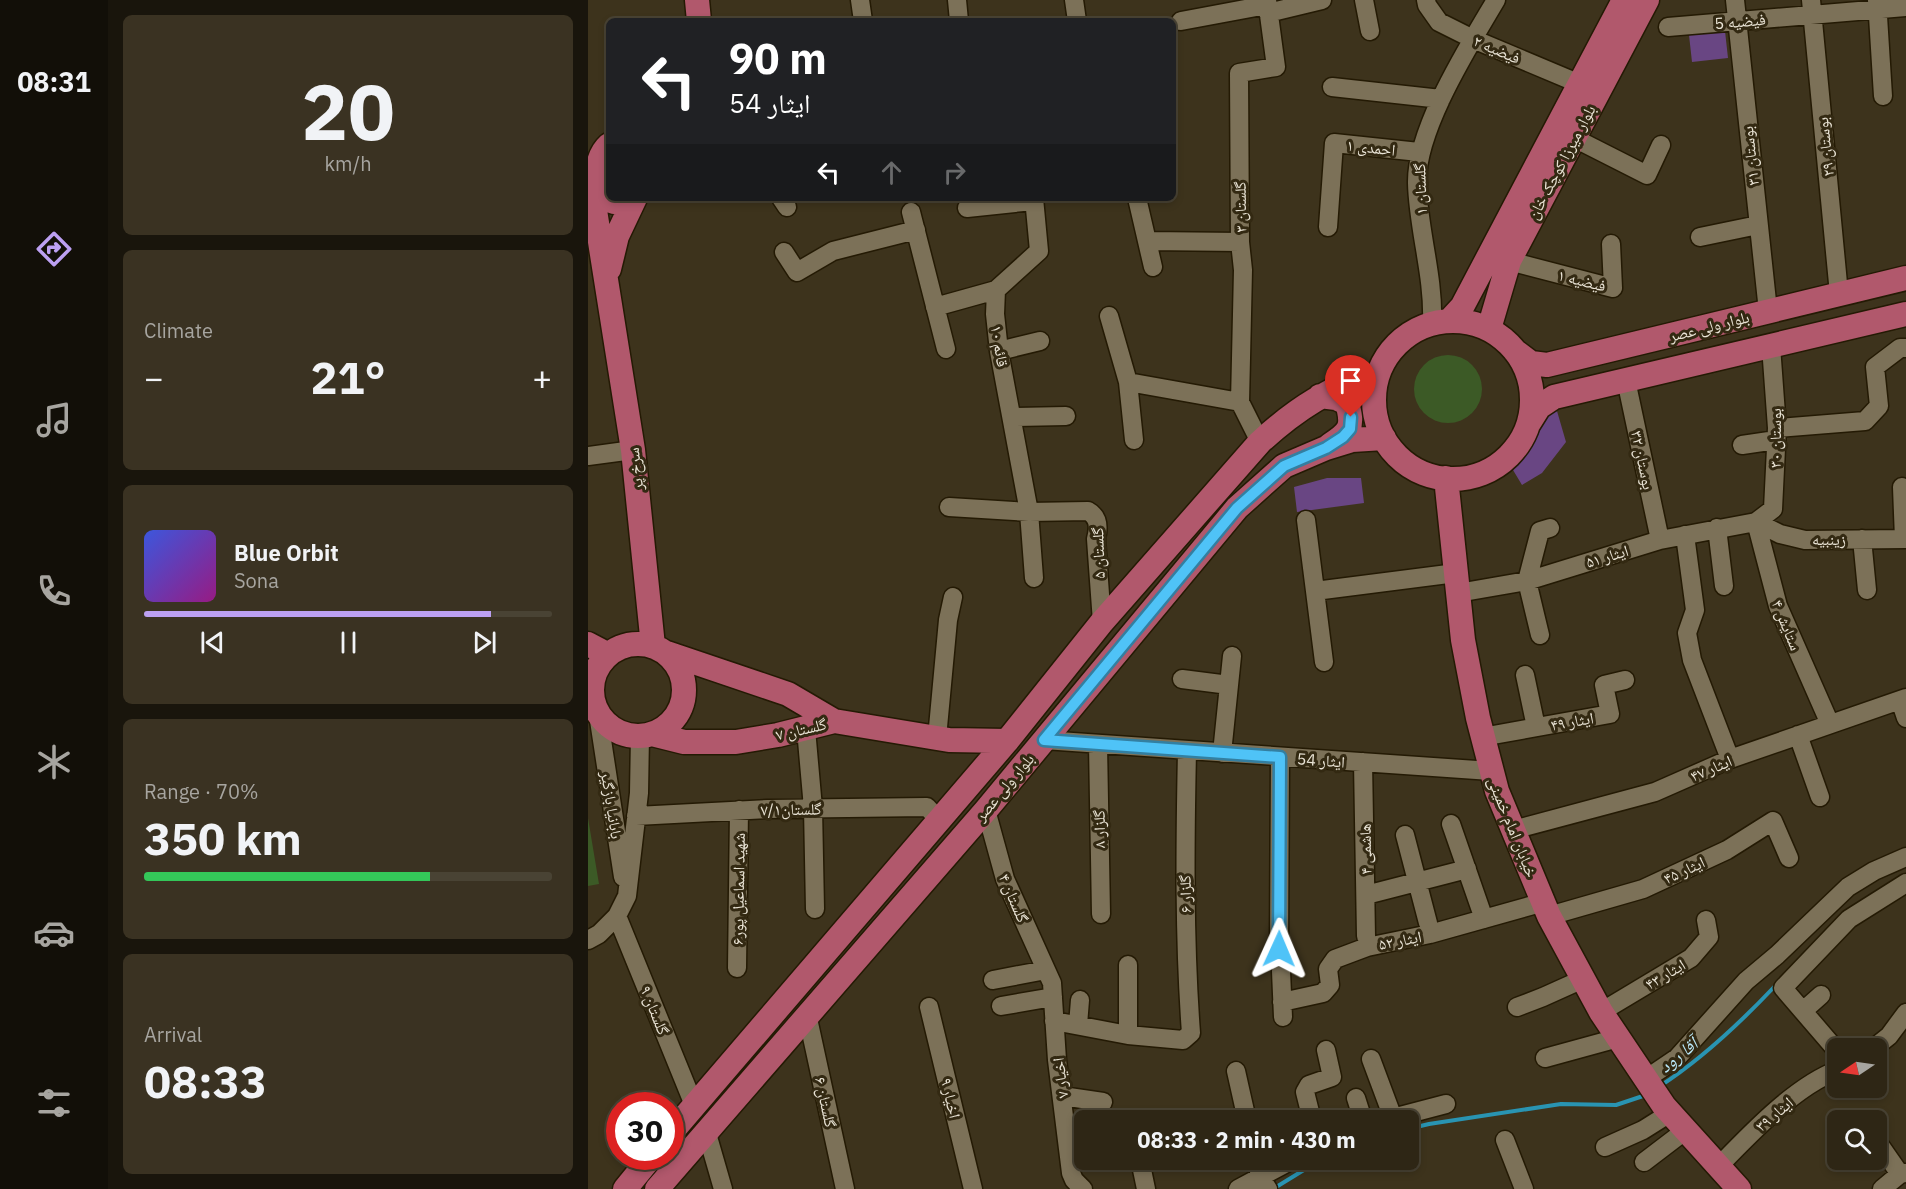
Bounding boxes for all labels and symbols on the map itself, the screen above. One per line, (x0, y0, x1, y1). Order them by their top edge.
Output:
street label: فیضیه 5 (1714, 9, 1766, 33)
street label: فیضیه ۲ (1471, 30, 1523, 68)
street label: بلوار میرزا کوچک خان (1522, 101, 1601, 223)
street label: بوستان ۲۹ (1812, 116, 1839, 178)
street label: بوستان ۳۱ (1737, 125, 1764, 187)
street label: احمدی ۱ (1345, 134, 1396, 161)
street label: گلستان ۱ (1409, 163, 1432, 215)
street label: گلستان ۳ (1230, 181, 1251, 233)
street label: فیضیه ۱ (1556, 264, 1608, 296)
street label: بلوار ولی عصر (1666, 306, 1752, 347)
street label: قائم ۱۰ (986, 324, 1013, 368)
pin (1325, 355, 1376, 417)
street label: بوستان ۳۰ (1765, 408, 1786, 468)
street label: بوستان ۳۲ (1626, 429, 1659, 492)
street label: سرخ پر (623, 447, 648, 492)
street label: گلستان ۵ (1087, 527, 1110, 579)
street label: زینبیه (1812, 529, 1846, 549)
street label: ایثار ۵۱ (1583, 540, 1631, 572)
street label: ستایش ۴ (1767, 597, 1806, 654)
street label: ایثار ۴۹ (1549, 707, 1595, 735)
street label: گلستان ۷ (774, 713, 829, 745)
street label: ایثار 54 (1296, 748, 1346, 772)
street label: بلوار ولی عصر (969, 749, 1039, 826)
street label: ایثار ۴۷ (1687, 750, 1735, 786)
street label: بابانیا بازگیر (597, 769, 627, 840)
street label: خیابان امام خمینی (1483, 774, 1542, 881)
street label: گلستان۷/۱ (760, 798, 822, 821)
street label: گلزار ۸ (1089, 809, 1109, 848)
street label: هاشمی ۴ (1355, 823, 1376, 875)
street label: شهید اسماعیل پور۶ (727, 833, 750, 945)
street label: ایثار ۴۵ (1660, 852, 1708, 888)
street label: گلستان ۴ (994, 870, 1033, 926)
street label: گلزار ۶ (1175, 874, 1195, 913)
position arrow (1247, 917, 1311, 981)
street label: ایثار ۵۲ (1377, 926, 1423, 954)
street label: ایثار ۴۳ (1641, 954, 1689, 994)
street label: گلستان ۹ (635, 982, 674, 1038)
water label: آقا رود (1654, 1030, 1706, 1078)
north arrow (1827, 1038, 1887, 1098)
street label: اخیار ۷ (1048, 1056, 1072, 1100)
street label: گلستان ۶ (810, 1075, 841, 1130)
street label: اخیار ۹ (937, 1076, 965, 1120)
speed limit sign: 30 (606, 1092, 684, 1170)
street label: ایثار ۳۹ (1751, 1092, 1797, 1136)

